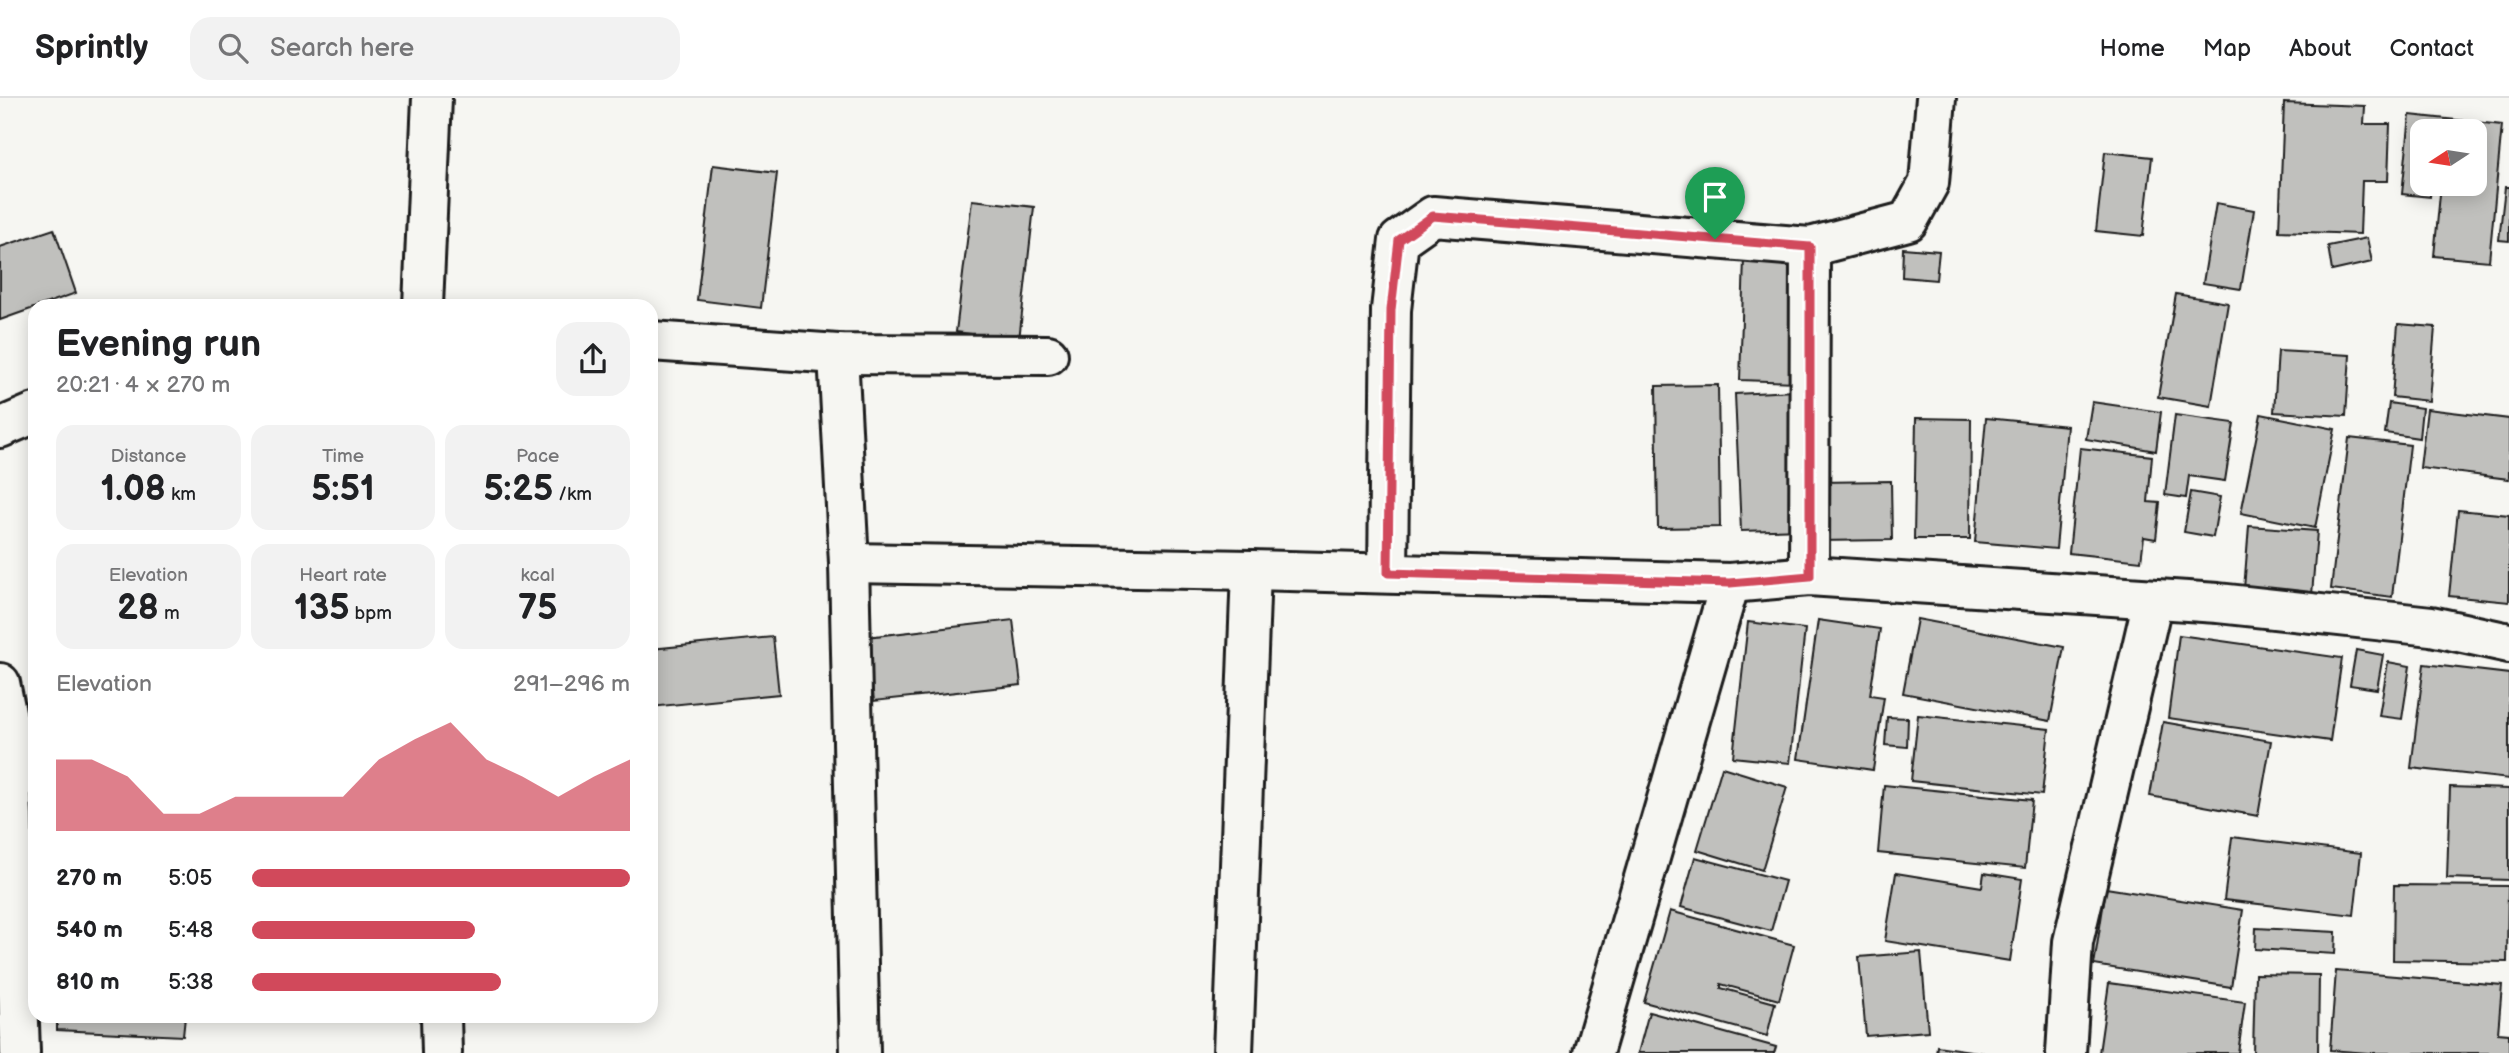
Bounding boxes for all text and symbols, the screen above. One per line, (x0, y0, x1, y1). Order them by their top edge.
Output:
search box (190, 17, 680, 80)
text: Sprintly (35, 28, 148, 68)
icon: search (214, 29, 252, 67)
text: Search here (270, 33, 414, 64)
text: Home (2100, 34, 2165, 63)
text: Map (2203, 34, 2251, 63)
text: About (2289, 34, 2351, 63)
text: Contact (2389, 34, 2474, 63)
north arrow (2410, 119, 2487, 196)
map controls (2410, 119, 2487, 196)
pin (1685, 167, 1745, 239)
icon: arrive (1696, 178, 1734, 216)
text: Evening run (56, 322, 261, 367)
button: share (556, 322, 630, 396)
text: 20:21 · 4 × 270 m (56, 371, 230, 399)
text: Distance (110, 445, 186, 468)
text: Time (322, 445, 364, 468)
text: Pace (516, 445, 559, 468)
text: 1.08 (101, 468, 166, 511)
text: 5:51 (311, 468, 375, 511)
text: 5:25 (483, 468, 553, 511)
text: km (166, 483, 196, 506)
text: /km (553, 483, 592, 506)
text: Elevation (109, 564, 188, 587)
text: Heart rate (299, 564, 387, 587)
text: kcal (521, 564, 555, 587)
text: 28 (117, 587, 159, 630)
text: 135 (294, 587, 349, 630)
text: 75 (518, 587, 557, 630)
text: m (159, 602, 180, 625)
text: bpm (349, 602, 392, 625)
text: Elevation (56, 670, 152, 698)
text: 291–296 m (513, 670, 630, 698)
text: 270 m (56, 864, 122, 892)
text: 5:05 (168, 864, 213, 892)
text: 540 m (56, 916, 123, 944)
text: 5:48 (168, 916, 213, 944)
text: 810 m (56, 968, 120, 996)
text: 5:38 (168, 968, 213, 996)

